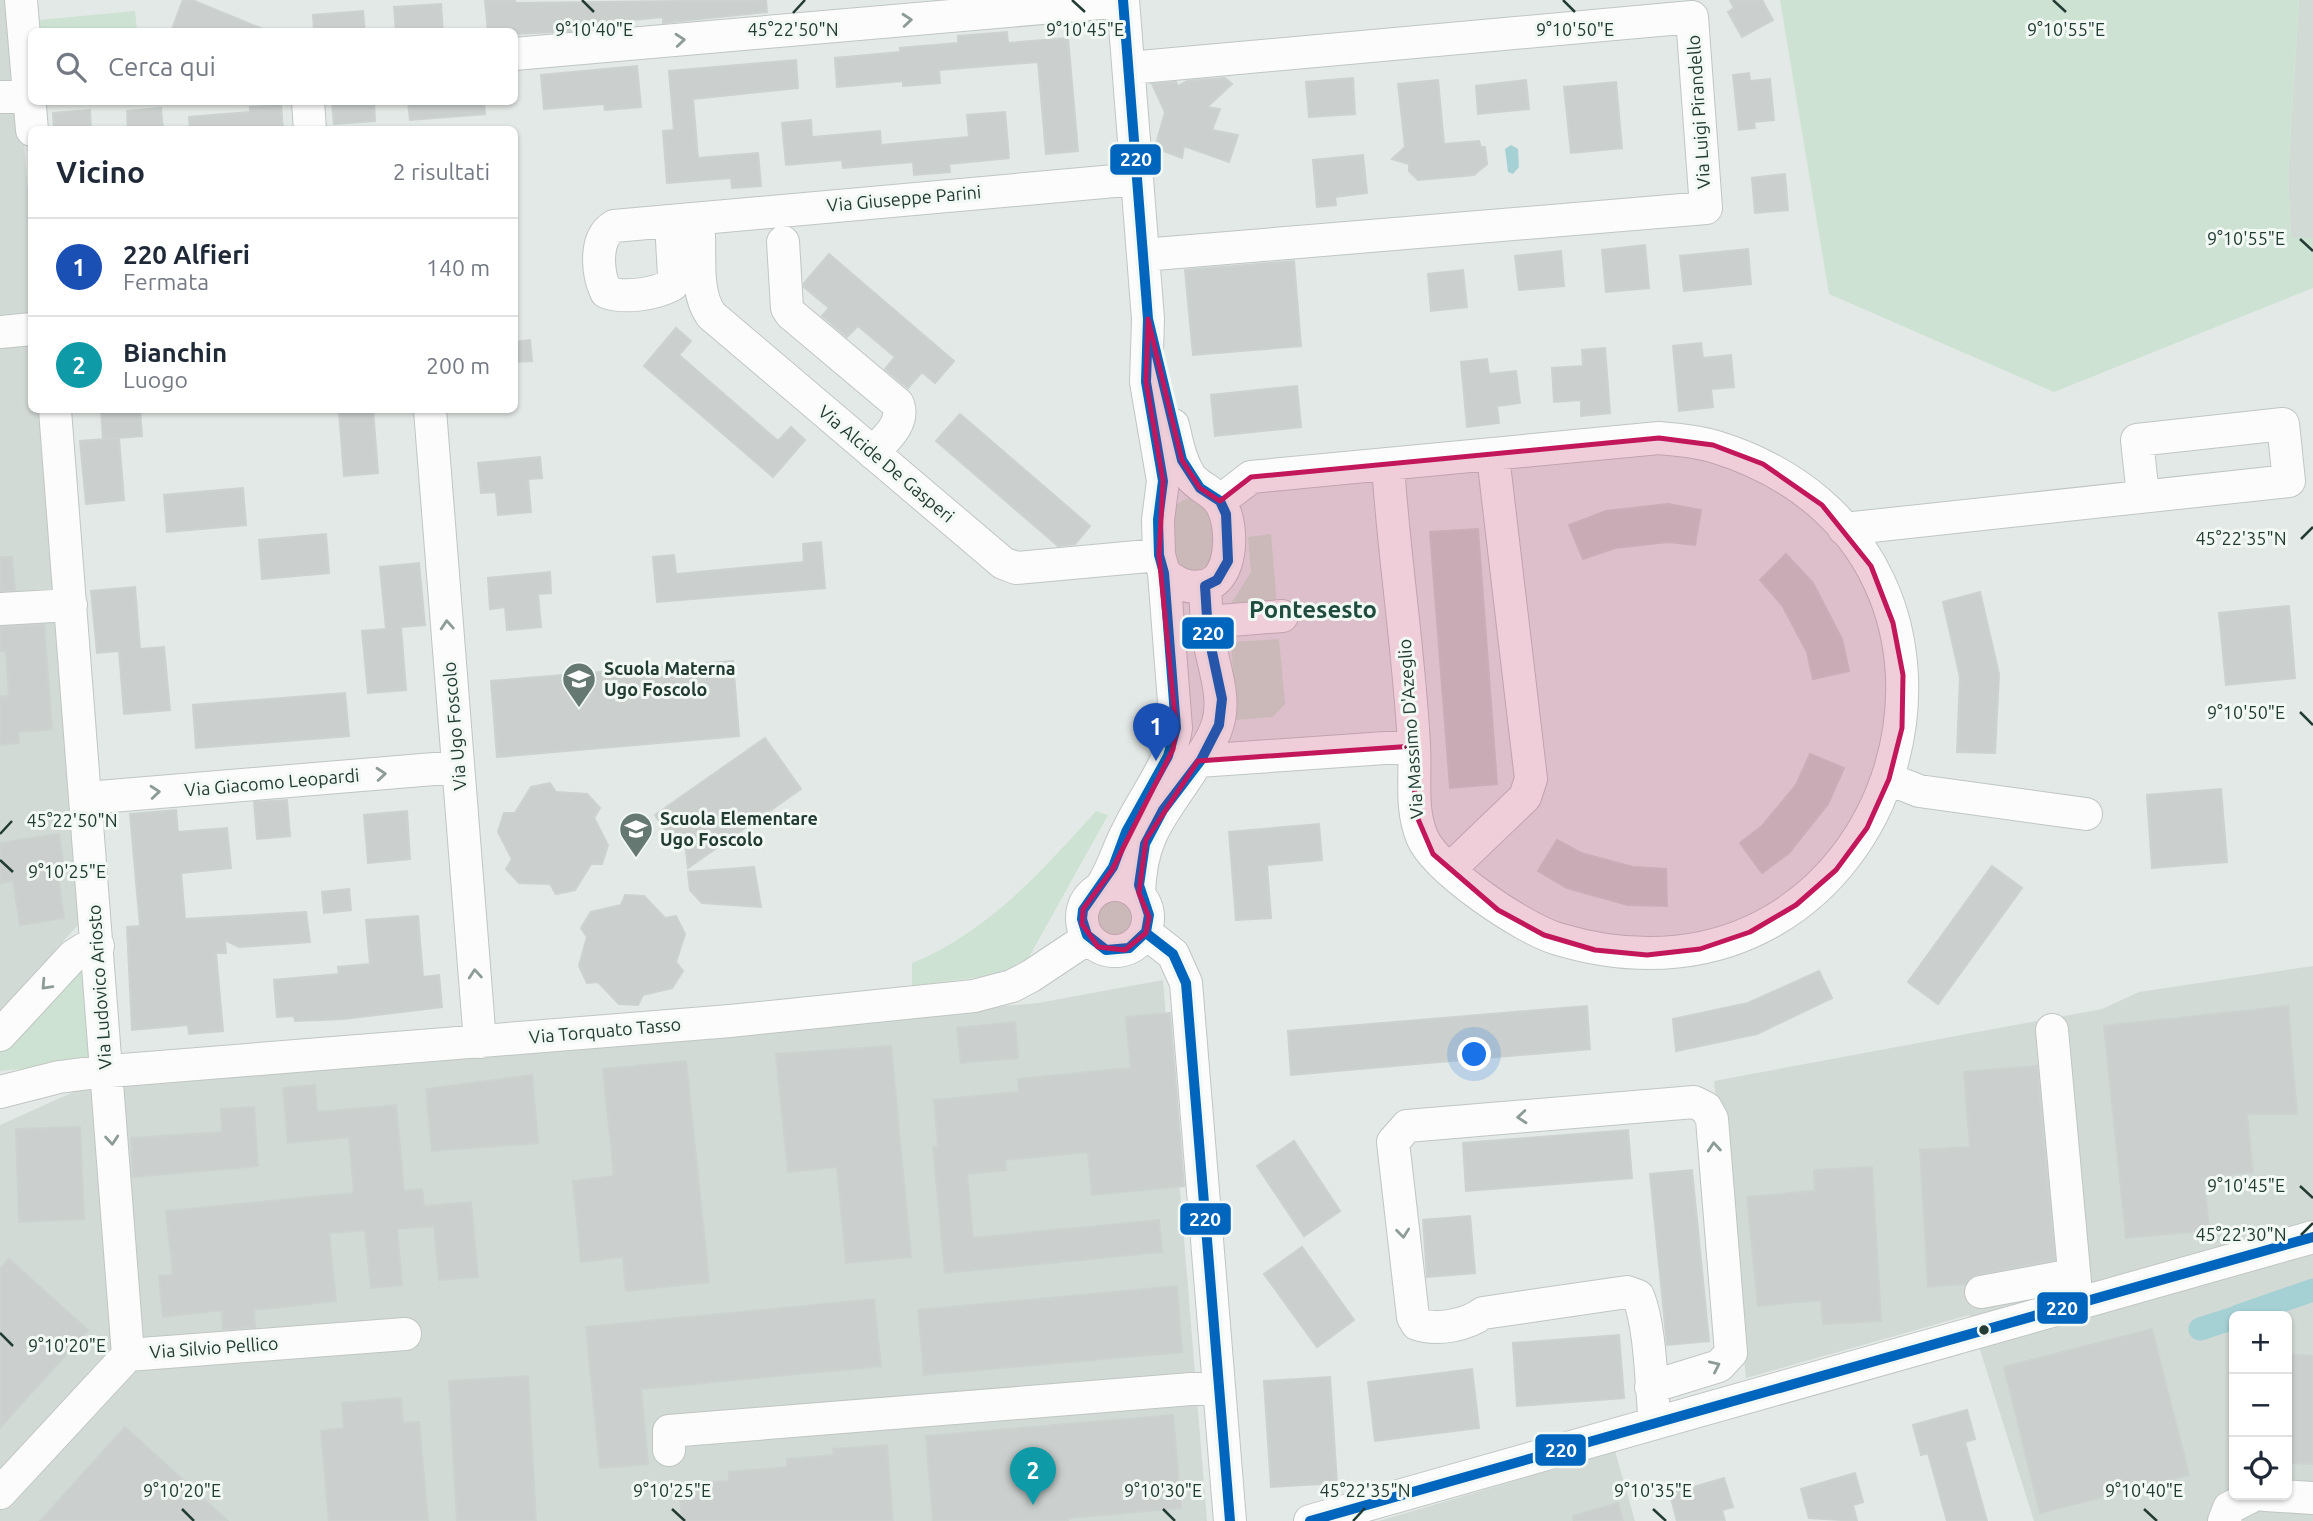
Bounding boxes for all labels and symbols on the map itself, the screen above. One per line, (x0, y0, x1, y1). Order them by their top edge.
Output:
one-way arrow (902, 13, 913, 28)
text: 9°10'40"E (555, 19, 633, 39)
text: 45°22'50"N (747, 19, 839, 39)
text: 9°10'45"E (1046, 19, 1124, 39)
text: 9°10'50"E (1536, 19, 1614, 39)
text: 9°10'55"E (2027, 19, 2105, 39)
one-way arrow (675, 33, 686, 48)
street label: Via Luigi Pirandello (1683, 34, 1713, 190)
line badge: 220 (1109, 143, 1162, 176)
text: 220 (1120, 148, 1152, 170)
street label: Via Giuseppe Parini (826, 181, 982, 215)
text: 9°10'55"E (2207, 228, 2285, 248)
street label: Via Alcide De Gasperi (815, 401, 959, 526)
text: 45°22'35"N (2195, 528, 2287, 548)
district label: Pontesesto (1249, 596, 1377, 623)
line badge: 220 (1181, 616, 1235, 650)
one-way arrow (439, 619, 454, 630)
text: 220 (1192, 622, 1224, 644)
street label: Via Massimo D'Azeglio (1394, 638, 1426, 820)
place label: Scuola Materna Ugo Foscolo (604, 658, 735, 699)
school or university icon: Scuola Materna Ugo Foscolo (560, 660, 598, 709)
street label: Via Ugo Foscolo (438, 661, 470, 791)
text: 9°10'50"E (2207, 702, 2285, 722)
pin: 1 (1133, 703, 1179, 761)
street label: Via Giacomo Leopardi (184, 764, 360, 800)
one-way arrow (376, 767, 387, 782)
one-way arrow (149, 785, 160, 800)
place label: Scuola Elementare Ugo Foscolo (660, 808, 818, 849)
text: 45°22'50"N (26, 810, 118, 830)
school or university icon: Scuola Elementare Ugo Foscolo (617, 810, 655, 859)
text: 9°10'25"E (28, 861, 106, 881)
street label: Via Ludovico Ariosto (83, 904, 115, 1070)
one-way arrow (468, 968, 483, 979)
one-way arrow (41, 977, 54, 990)
street label: Via Torquato Tasso (528, 1013, 682, 1047)
your location (1457, 1037, 1491, 1071)
one-way arrow (1516, 1109, 1527, 1124)
one-way arrow (104, 1134, 119, 1145)
one-way arrow (1707, 1142, 1722, 1153)
text: 9°10'45"E (2207, 1175, 2285, 1195)
line badge: 220 (1179, 1202, 1232, 1236)
text: 220 (1189, 1208, 1221, 1230)
text: 45°22'30"N (2195, 1224, 2287, 1244)
one-way arrow (1396, 1227, 1411, 1239)
line badge: 220 (2036, 1291, 2089, 1325)
text: 220 (2046, 1297, 2078, 1319)
unlabelled marker (1977, 1323, 1991, 1337)
street label: Via Silvio Pellico (149, 1333, 279, 1361)
text: 9°10'20"E (28, 1335, 106, 1355)
one-way arrow (1708, 1360, 1720, 1374)
line badge: 220 (1534, 1433, 1587, 1467)
text: 220 (1545, 1439, 1577, 1461)
pin: 2 (1010, 1447, 1056, 1505)
text: 9°10'20"E (143, 1480, 221, 1500)
text: 9°10'25"E (633, 1480, 711, 1500)
text: 9°10'30"E (1124, 1480, 1202, 1500)
text: 45°22'35"N (1319, 1480, 1411, 1500)
text: 9°10'35"E (1614, 1480, 1692, 1500)
text: 9°10'40"E (2105, 1480, 2183, 1500)

